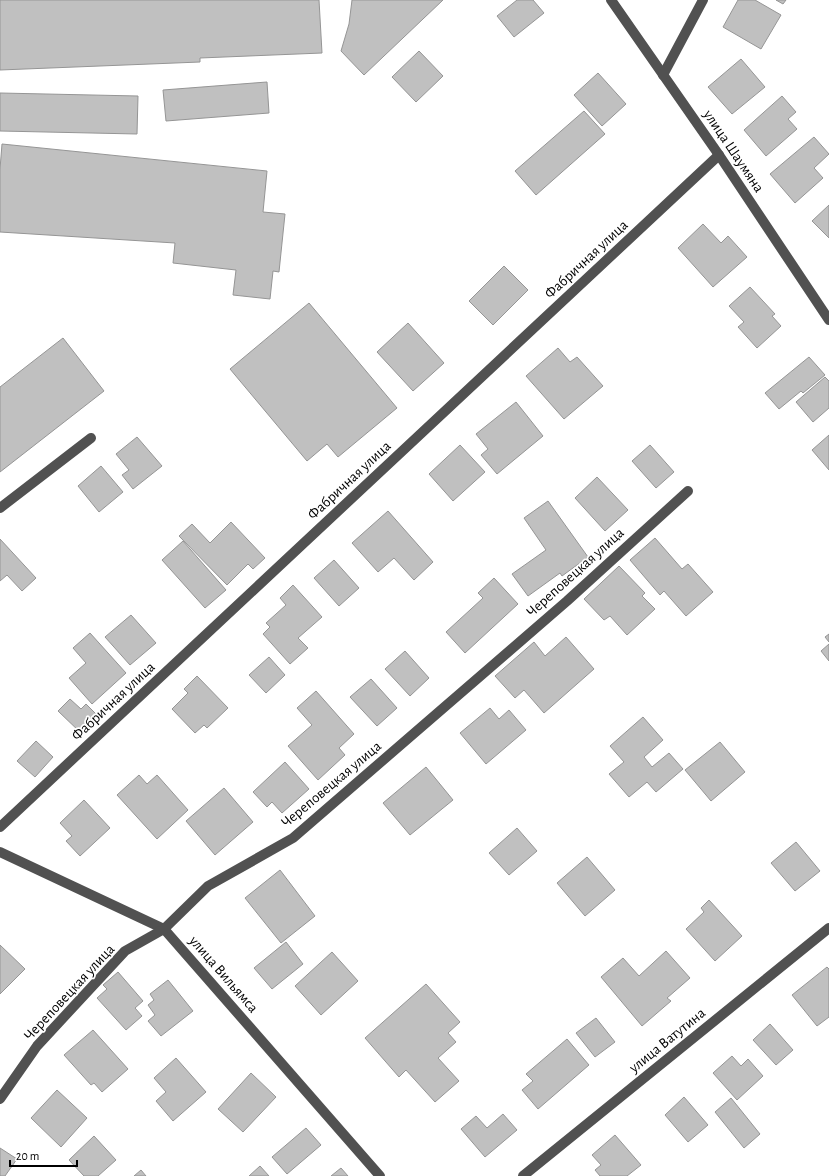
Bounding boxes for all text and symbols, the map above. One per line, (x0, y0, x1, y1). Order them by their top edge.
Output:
street label: улица Шаумяна (700, 107, 767, 195)
street label: Фабричная улица (542, 217, 631, 301)
street label: Фабричная улица (305, 438, 394, 522)
street label: Череповецкая улица (524, 525, 627, 620)
street label: Фабричная улица (69, 659, 158, 743)
street label: Череповецкая улица (279, 738, 384, 830)
street label: улица Вильямса (186, 932, 261, 1016)
street label: Череповецкая улица (21, 941, 118, 1043)
street label: улица Ватутина (626, 1005, 708, 1076)
scale bar (10, 1142, 77, 1168)
text: 20 m (16, 1150, 39, 1162)

